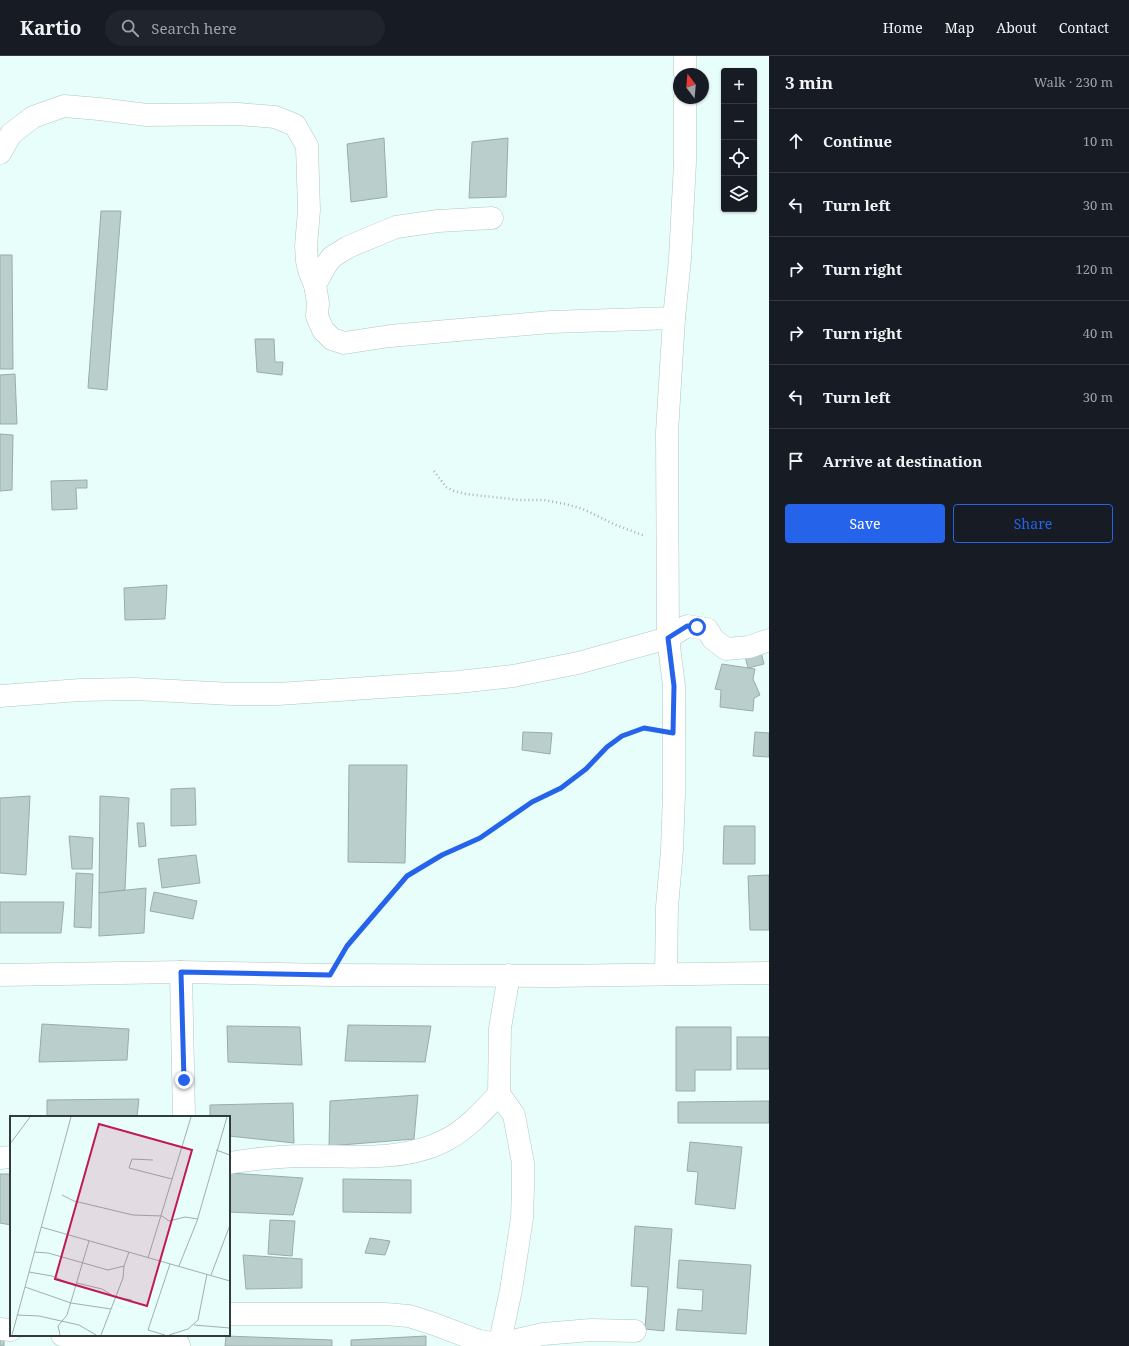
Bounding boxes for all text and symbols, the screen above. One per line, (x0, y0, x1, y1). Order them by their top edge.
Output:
search box (105, 10, 385, 46)
text: Kartio (20, 15, 81, 41)
icon: search (119, 17, 141, 39)
text: Search here (151, 18, 236, 38)
text: Home (883, 18, 923, 37)
text: Map (945, 18, 974, 37)
text: About (996, 18, 1037, 37)
text: Contact (1059, 18, 1109, 37)
north arrow (673, 68, 709, 104)
map controls (721, 68, 757, 212)
button: + (721, 68, 757, 104)
text: 3 min (785, 71, 833, 94)
text: Walk · 230 m (1034, 73, 1113, 91)
button: − (721, 104, 757, 140)
icon: ahead (785, 130, 807, 152)
text: Continue (823, 131, 892, 151)
text: 10 m (1083, 132, 1113, 150)
button: locate (721, 140, 757, 176)
button: layers (721, 176, 757, 212)
icon: left (785, 194, 807, 216)
text: Turn left (823, 195, 891, 215)
text: 30 m (1083, 196, 1113, 214)
icon: right (785, 258, 807, 280)
text: Turn right (823, 259, 902, 279)
text: 120 m (1076, 260, 1113, 278)
icon: right (785, 322, 807, 344)
text: Turn right (823, 323, 902, 343)
text: 40 m (1083, 324, 1113, 342)
icon: left (785, 386, 807, 408)
text: Turn left (823, 387, 891, 407)
text: 30 m (1083, 388, 1113, 406)
icon: arrive (785, 450, 807, 472)
text: Arrive at destination (823, 451, 982, 471)
button: Save (785, 504, 945, 543)
button: Share (953, 504, 1113, 543)
route start (688, 618, 706, 636)
route end (175, 1071, 193, 1089)
inset map (10, 1116, 230, 1336)

